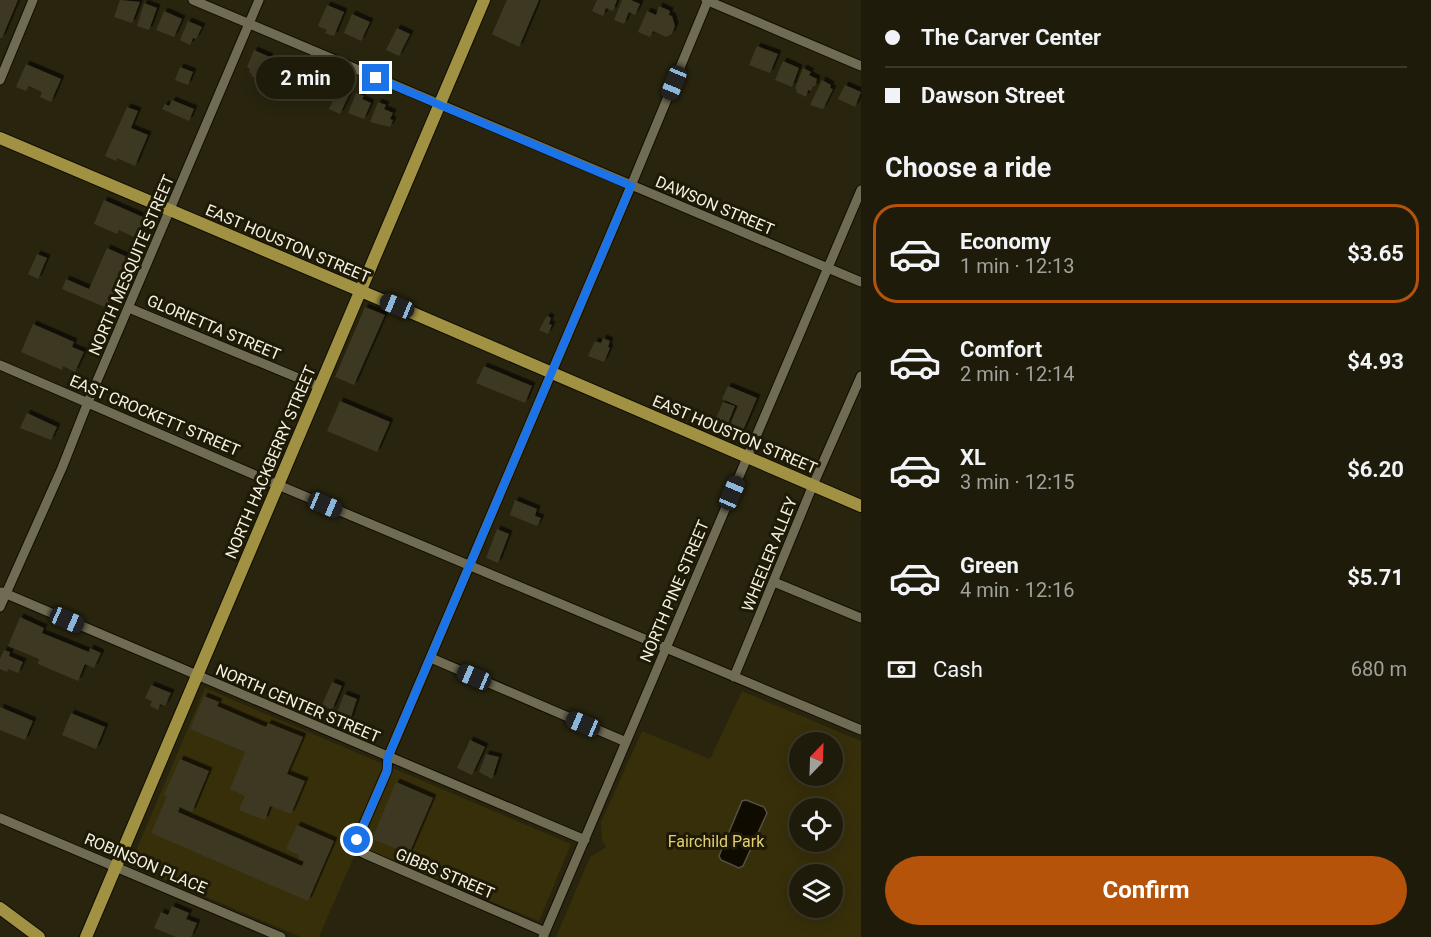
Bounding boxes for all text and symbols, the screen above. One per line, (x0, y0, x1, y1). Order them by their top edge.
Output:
text: The Carver Center (921, 25, 1101, 50)
callout: 2 min (256, 57, 355, 99)
car (659, 63, 689, 103)
route end (362, 64, 389, 91)
text: 2 min (280, 66, 331, 90)
text: Dawson Street (921, 83, 1065, 108)
text: Choose a ride (885, 152, 1051, 184)
street label: NORTH MESQUITE STREET (85, 172, 178, 358)
street label: DAWSON STREET (653, 172, 777, 239)
street label: EAST HOUSTON STREET (203, 200, 373, 287)
icon: car (888, 227, 942, 281)
text: Economy (960, 229, 1051, 254)
text: $3.65 (1347, 241, 1404, 266)
text: 1 min · 12:13 (960, 254, 1075, 278)
street label: GLORIETTA STREET (144, 291, 284, 364)
car (377, 291, 417, 321)
icon: car (888, 335, 942, 389)
text: Comfort (960, 337, 1042, 362)
text: $4.93 (1347, 349, 1404, 374)
street label: NORTH HACKBERRY STREET (221, 362, 320, 562)
text: 2 min · 12:14 (960, 362, 1075, 386)
street label: EAST CROCKETT STREET (67, 371, 243, 460)
street label: EAST HOUSTON STREET (650, 391, 820, 478)
icon: car (888, 443, 942, 497)
text: XL (960, 445, 986, 470)
text: $6.20 (1347, 457, 1404, 482)
text: 3 min · 12:15 (960, 470, 1075, 494)
car (717, 473, 747, 513)
car (305, 490, 345, 520)
street label: WHEELER ALLEY (738, 494, 801, 614)
street label: NORTH PINE STREET (636, 517, 713, 665)
icon: car (888, 551, 942, 605)
text: Green (960, 553, 1019, 578)
text: $5.71 (1347, 565, 1404, 590)
text: 4 min · 12:16 (960, 578, 1075, 602)
car (47, 604, 87, 636)
icon: cash (885, 653, 918, 686)
text: Cash (933, 657, 983, 682)
text: 680 m (1351, 657, 1407, 681)
street label: NORTH CENTER STREET (213, 660, 383, 747)
car (454, 662, 494, 692)
car (563, 709, 603, 739)
north arrow (789, 732, 843, 786)
map controls (789, 732, 843, 918)
button: locate (789, 798, 843, 852)
route start (343, 826, 370, 853)
street label: ROBINSON PLACE (82, 829, 210, 898)
park label: Fairchild Park (668, 832, 765, 851)
street label: GIBBS STREET (393, 844, 497, 903)
button: Confirm (885, 856, 1407, 925)
button: layers (789, 864, 843, 918)

